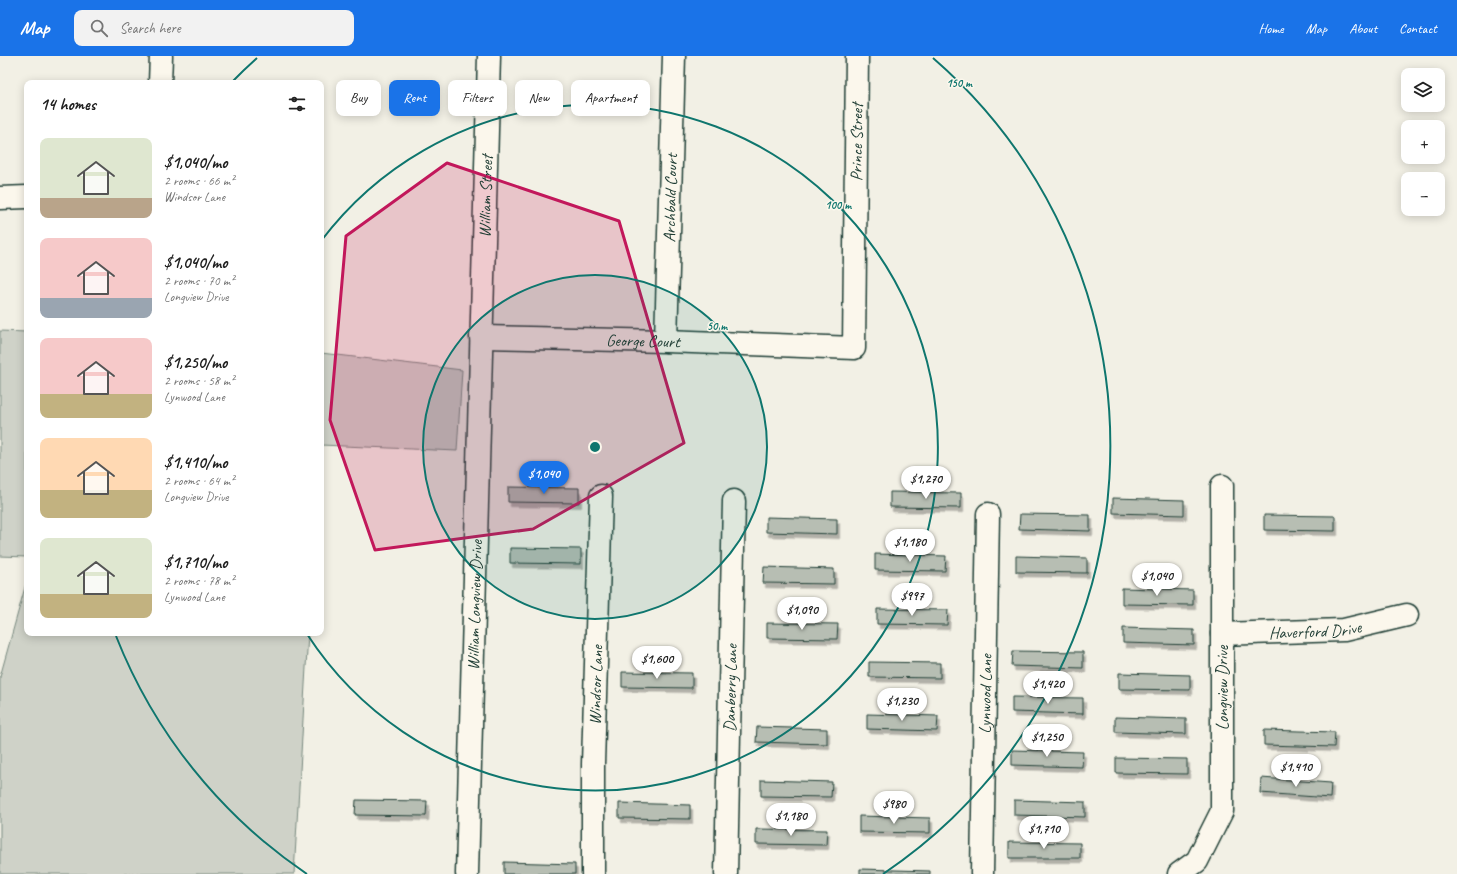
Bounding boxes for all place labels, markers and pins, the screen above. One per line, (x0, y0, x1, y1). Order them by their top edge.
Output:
centre of rings (588, 440, 602, 454)
pin: $1,040 (511, 461, 577, 495)
pin: $1,270 (893, 466, 959, 500)
pin: $1,180 (877, 529, 943, 563)
pin: $1,040 (1124, 563, 1190, 597)
pin: $997 (888, 583, 936, 617)
pin: $1,090 (769, 597, 835, 631)
pin: $1,600 (624, 646, 690, 680)
pin: $1,420 (1015, 671, 1081, 705)
pin: $1,230 (869, 688, 935, 722)
pin: $1,250 (1014, 724, 1080, 758)
pin: $1,410 (1263, 754, 1329, 788)
pin: $980 (870, 791, 918, 825)
pin: $1,180 (758, 803, 824, 837)
pin: $1,710 (1011, 816, 1077, 850)

